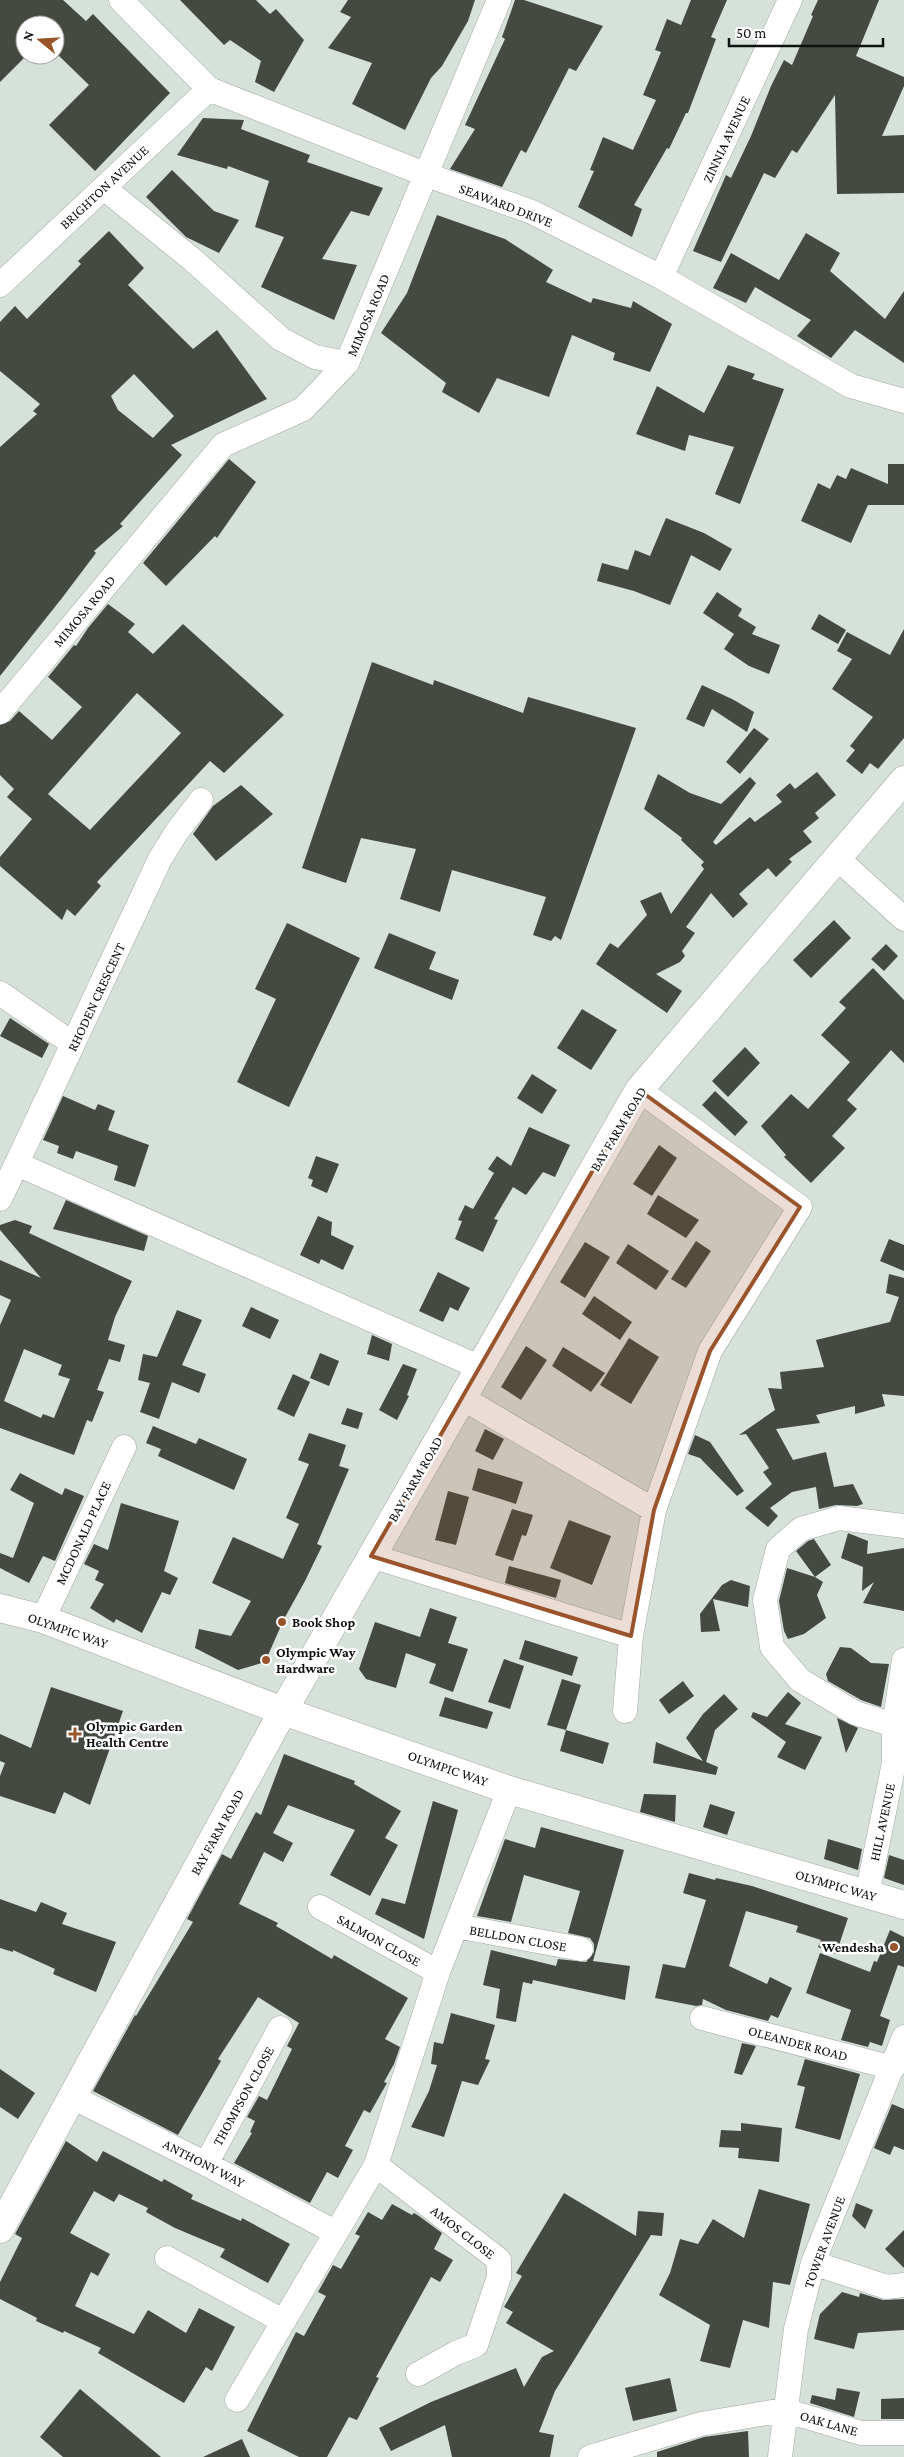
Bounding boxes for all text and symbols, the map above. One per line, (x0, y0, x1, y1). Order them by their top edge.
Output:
north arrow (15, 15, 65, 65)
scale bar (729, 15, 883, 47)
text: 50 m (736, 25, 766, 41)
text: N (19, 29, 37, 43)
street label: ZINNIA AVENUE (699, 93, 753, 185)
street label: BRIGHTON AVENUE (56, 141, 152, 232)
street label: SEAWARD DRIVE (457, 180, 555, 230)
street label: MIMOSA ROAD (343, 271, 393, 359)
street label: MIMOSA ROAD (50, 572, 118, 650)
street label: RHODEN CRESCENT (64, 940, 128, 1054)
street label: BAY FARM ROAD (586, 1084, 650, 1174)
street label: BAY FARM ROAD (384, 1434, 446, 1524)
street label: MCDONALD PLACE (52, 1478, 114, 1587)
street label: OLYMPIC WAY (26, 1609, 111, 1651)
place label: Book Shop (292, 1614, 355, 1630)
marker: Book Shop (276, 1616, 288, 1628)
place label: Olympic Way Hardware (276, 1644, 356, 1676)
marker: Olympic Way Hardware (260, 1654, 272, 1666)
place label: Olympic Garden Health Centre (86, 1718, 183, 1750)
marker: Olympic Garden Health Centre (68, 1727, 82, 1741)
street label: OLYMPIC WAY (406, 1747, 491, 1789)
street label: HILL AVENUE (866, 1781, 898, 1862)
street label: BAY FARM ROAD (187, 1786, 247, 1878)
street label: OLYMPIC WAY (793, 1866, 879, 1904)
street label: SALMON CLOSE (334, 1910, 424, 1970)
street label: BELLDON CLOSE (468, 1922, 568, 1954)
place label: Wendesha (821, 1939, 884, 1955)
marker: Wendesha (888, 1941, 900, 1953)
street label: OLEANDER ROAD (746, 2022, 850, 2064)
street label: THOMPSON CLOSE (209, 2043, 277, 2149)
street label: ANTHONY WAY (160, 2136, 248, 2191)
street label: TOWER AVENUE (800, 2193, 848, 2290)
street label: AMOS CLOSE (428, 2202, 499, 2262)
street label: OAK LANE (798, 2407, 860, 2439)

